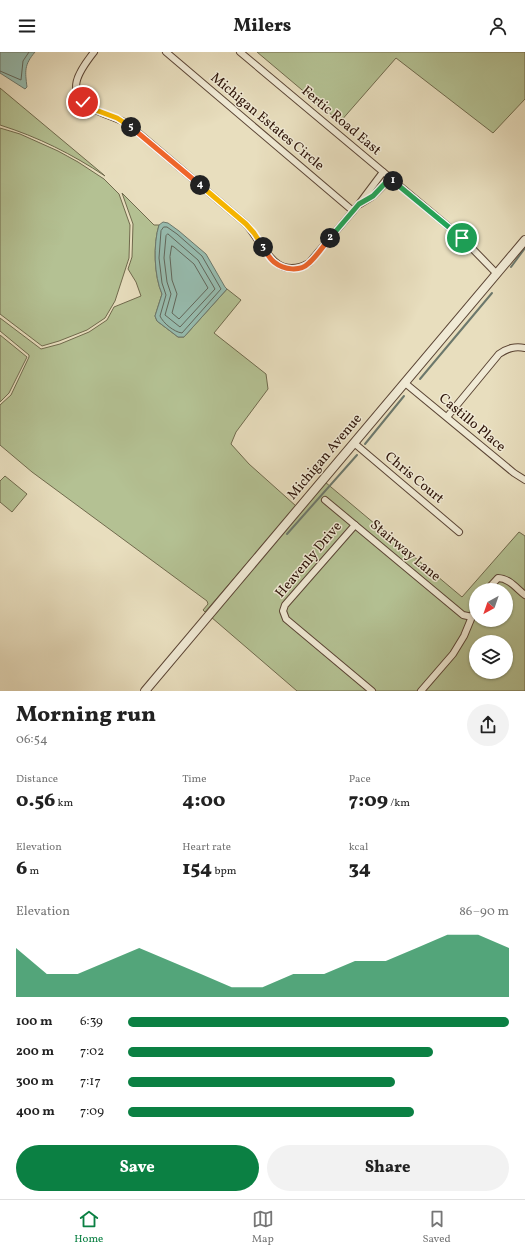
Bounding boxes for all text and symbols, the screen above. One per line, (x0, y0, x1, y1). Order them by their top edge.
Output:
text: Milers (234, 14, 291, 39)
icon: menu (16, 15, 38, 37)
icon: person (487, 15, 509, 37)
street label: Michigan Estates Circle (206, 69, 328, 176)
street label: Fertic Road East (297, 82, 385, 160)
pin (66, 85, 100, 119)
icon: check (72, 91, 94, 113)
pin: 5 (121, 117, 141, 137)
text: 5 (128, 119, 134, 134)
pin: 1 (383, 171, 403, 191)
text: 1 (391, 173, 395, 188)
pin: 4 (190, 175, 210, 195)
text: 4 (197, 177, 203, 192)
pin (445, 221, 479, 255)
icon: arrive (451, 227, 473, 249)
pin: 2 (320, 228, 340, 248)
text: 2 (327, 230, 333, 245)
pin: 3 (253, 237, 273, 257)
text: 3 (260, 239, 266, 254)
street label: Castillo Place (434, 389, 510, 457)
street label: Michigan Avenue (283, 410, 367, 504)
street label: Chris Court (380, 448, 448, 508)
street label: Stairway Lane (366, 516, 445, 586)
street label: Heavenly Drive (271, 517, 347, 602)
north arrow (469, 583, 513, 627)
map controls (469, 583, 513, 679)
button: layers (469, 635, 513, 679)
text: Morning run (16, 700, 156, 731)
button: share (467, 704, 509, 746)
text: 06:54 (16, 731, 48, 749)
text: Distance (16, 772, 58, 787)
text: Time (182, 772, 206, 787)
text: Pace (349, 772, 371, 787)
text: 0.56 (16, 787, 55, 815)
text: 4:00 (182, 787, 226, 815)
text: 7:09 (349, 787, 388, 815)
text: km (55, 796, 73, 811)
text: /km (388, 796, 410, 811)
text: Elevation (16, 840, 62, 855)
text: Heart rate (182, 840, 231, 855)
text: kcal (349, 840, 368, 855)
text: 6 (16, 855, 27, 883)
text: 154 (182, 855, 212, 883)
text: 34 (349, 855, 371, 883)
text: m (27, 864, 39, 879)
text: bpm (212, 864, 236, 879)
text: Elevation (16, 903, 70, 921)
text: 86–90 m (459, 903, 509, 921)
text: 100 m (16, 1013, 53, 1031)
text: 6:39 (80, 1013, 103, 1031)
text: 200 m (16, 1043, 54, 1061)
text: 7:02 (80, 1043, 104, 1061)
text: 300 m (16, 1073, 54, 1091)
text: 7:17 (80, 1073, 101, 1091)
text: 400 m (16, 1103, 55, 1121)
text: 7:09 (80, 1103, 104, 1121)
button: Save (16, 1145, 259, 1191)
button: Share (267, 1145, 509, 1191)
tab: Home (74, 1208, 103, 1247)
tab: Map (252, 1208, 274, 1247)
tab: Saved (422, 1208, 451, 1247)

